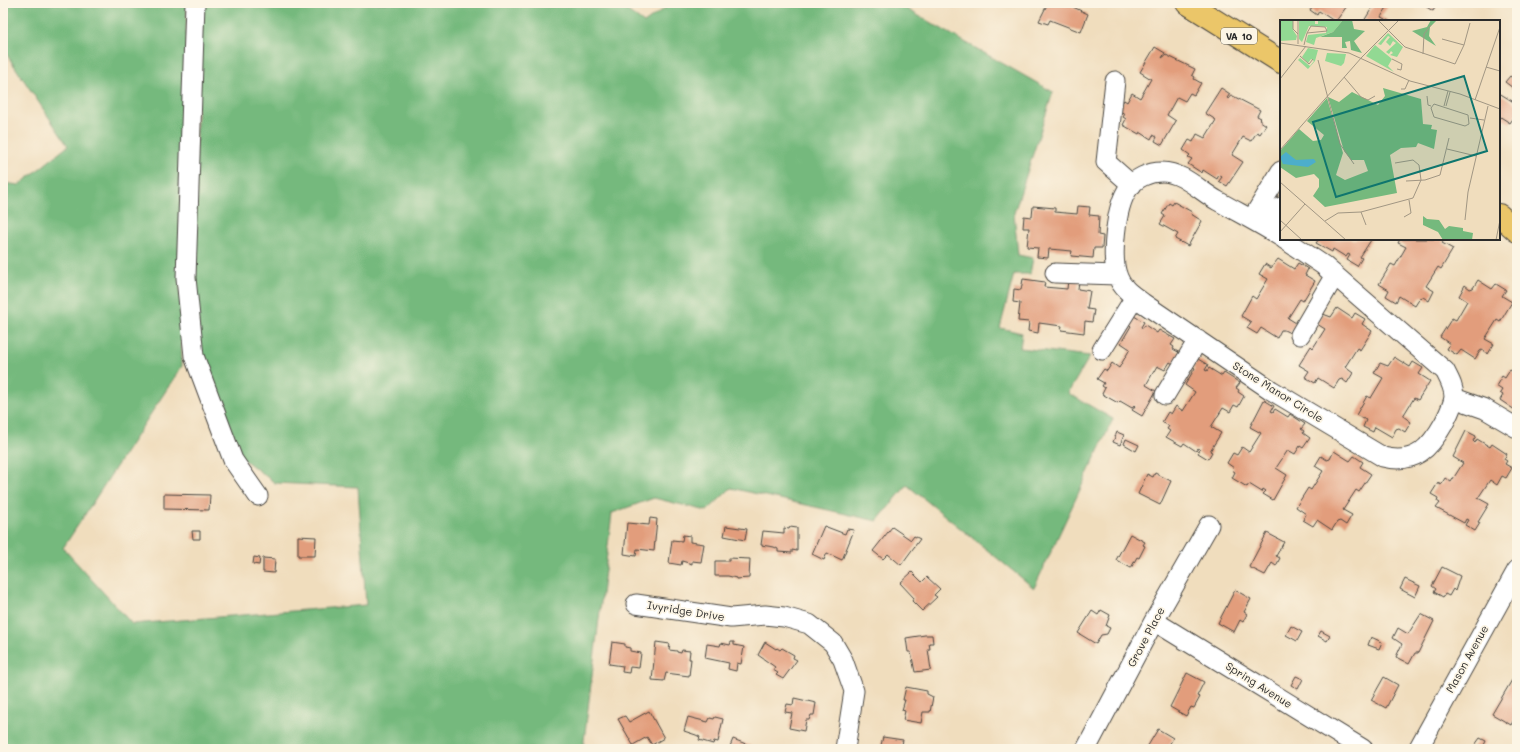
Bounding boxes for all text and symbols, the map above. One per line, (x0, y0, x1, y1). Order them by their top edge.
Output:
inset map (1280, 20, 1500, 240)
road number: VA 10 (1221, 28, 1257, 44)
street label: Stone Manor Circle (1230, 358, 1327, 426)
street label: Ivyridge Drive (646, 597, 726, 624)
street label: Grove Place (1123, 604, 1168, 669)
street label: Mason Avenue (1442, 622, 1491, 695)
street label: Spring Avenue (1223, 658, 1296, 711)

